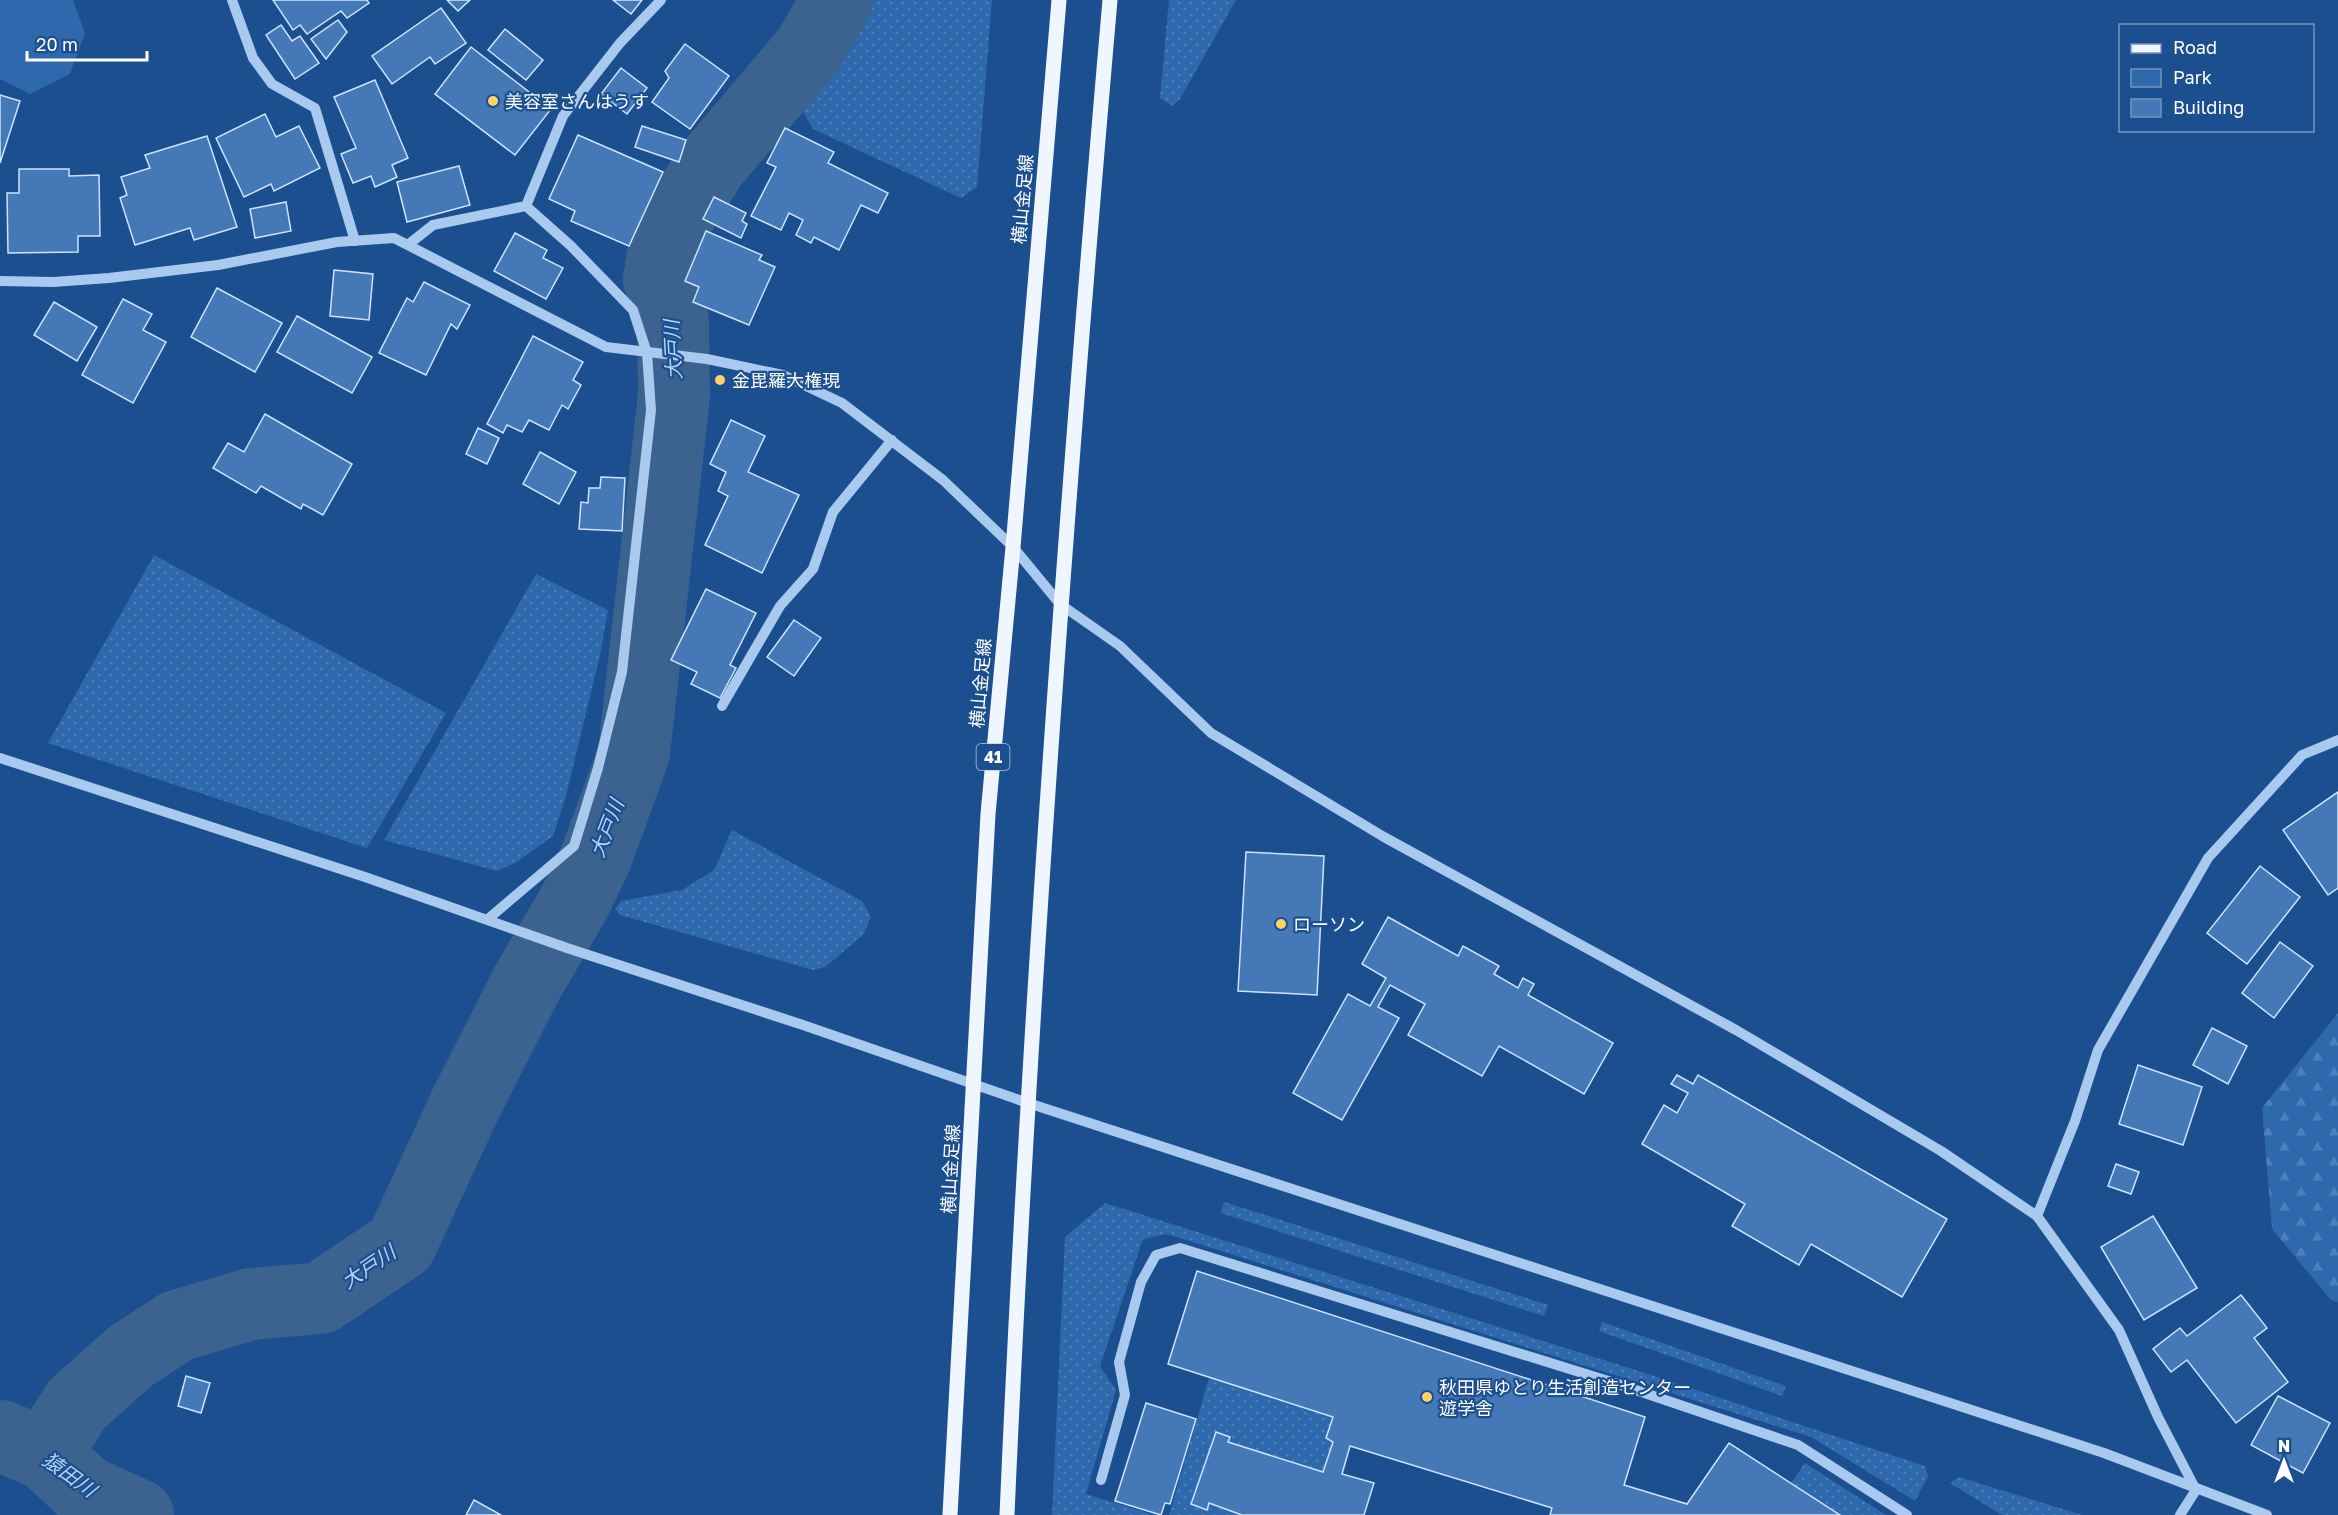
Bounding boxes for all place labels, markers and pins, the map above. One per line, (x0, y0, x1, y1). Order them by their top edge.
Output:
place label: 美容室さんはうす (505, 90, 649, 112)
marker: 美容室さんはうす (486, 94, 500, 108)
place label: 金毘羅大権現 (732, 369, 840, 391)
marker: 金毘羅大権現 (713, 373, 727, 387)
place label: ローソン (1293, 913, 1365, 935)
marker: ローソン (1274, 917, 1288, 931)
place label: 秋田県ゆとり生活創造センター 遊学舎 (1439, 1376, 1691, 1419)
marker: 秋田県ゆとり生活創造センター 遊学舎 (1420, 1390, 1434, 1404)

